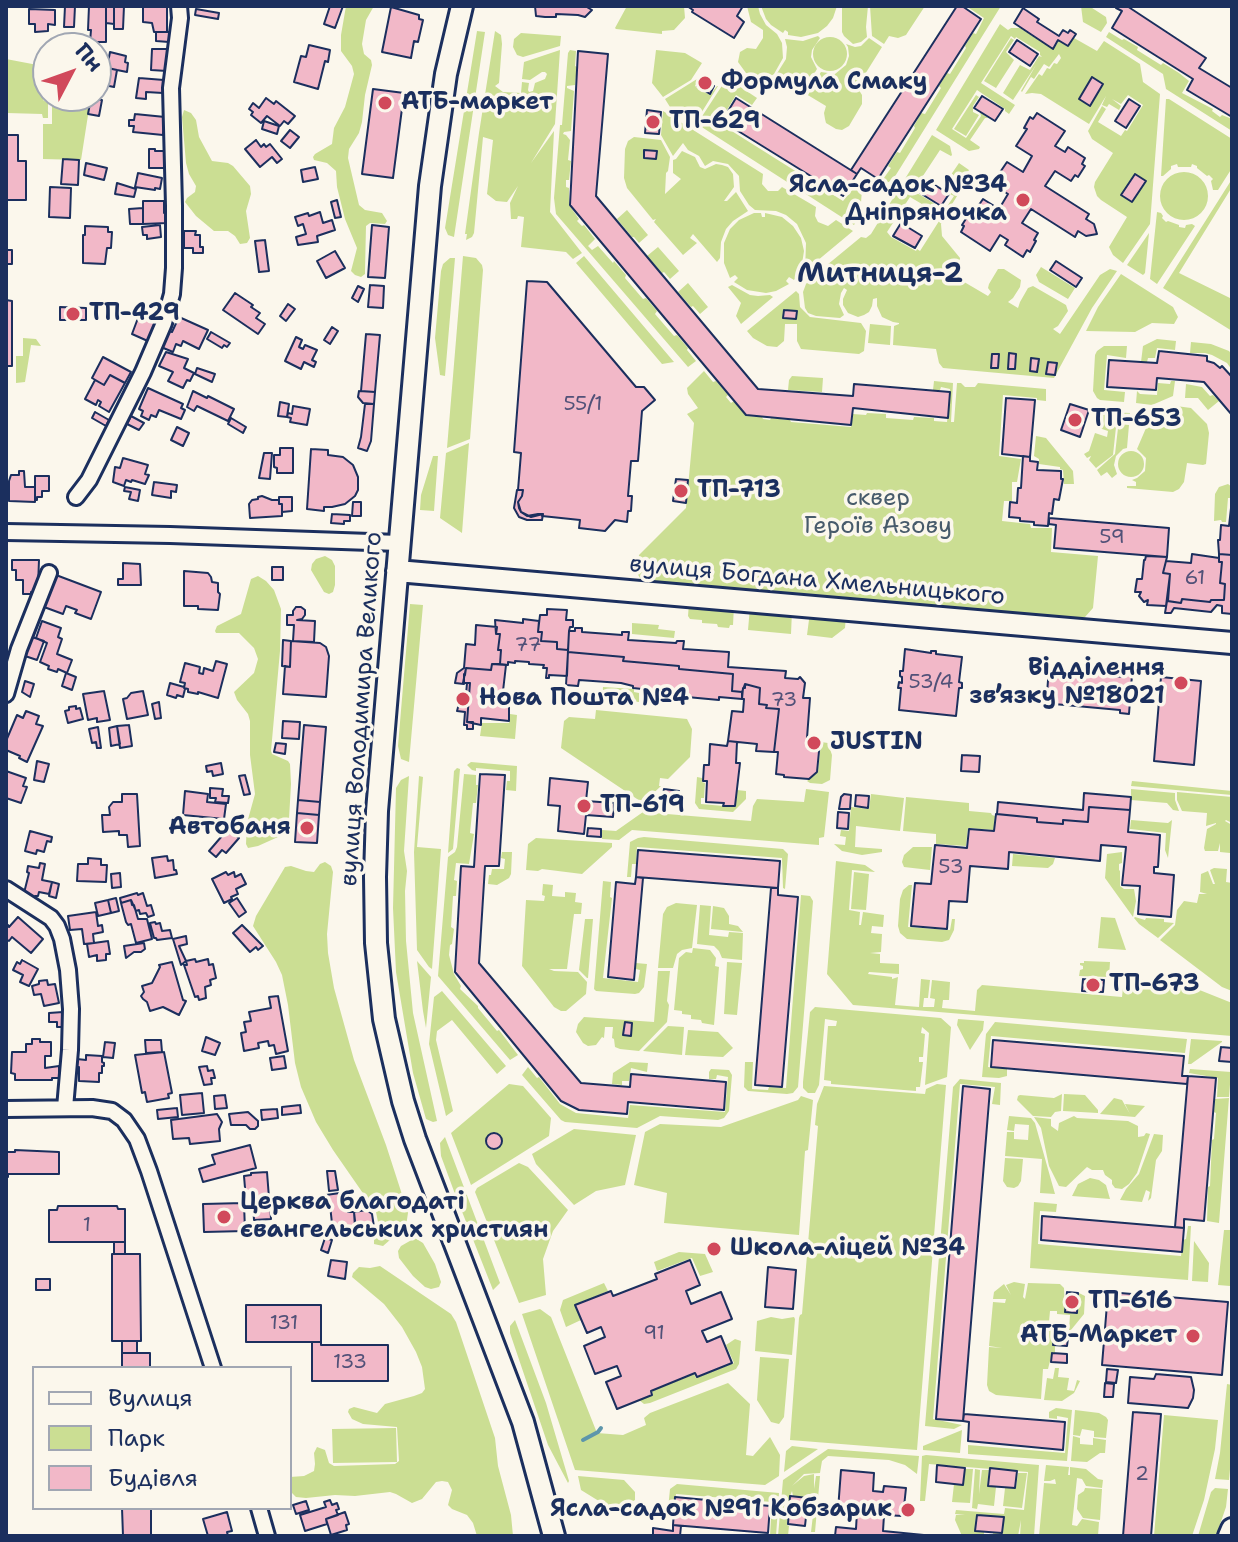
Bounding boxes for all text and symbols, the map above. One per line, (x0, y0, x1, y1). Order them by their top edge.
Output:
north arrow (32, 32, 112, 112)
text: Пн (69, 37, 109, 78)
place label: Формула Смаку (721, 69, 927, 97)
marker: Формула Смаку (696, 74, 714, 92)
place label: АТБ-маркет (401, 89, 553, 117)
marker: АТБ-маркет (376, 94, 394, 112)
place label: ТП-629 (669, 108, 760, 136)
marker: ТП-629 (644, 113, 662, 131)
place label: Ясла-садок №34 Дніпряночка (789, 172, 1007, 228)
marker: Ясла-садок №34 Дніпряночка (1014, 191, 1032, 209)
district label: Митниця-2 (797, 258, 963, 292)
place label: ТП-429 (89, 300, 180, 328)
marker: ТП-429 (64, 305, 82, 323)
house number: 55/1 (564, 393, 602, 417)
place label: ТП-653 (1091, 406, 1182, 434)
marker: ТП-653 (1066, 411, 1084, 429)
place label: ТП-713 (697, 477, 781, 505)
marker: ТП-713 (672, 482, 690, 500)
park label: сквер Героїв Азову (804, 485, 952, 541)
house number: 59 (1099, 526, 1125, 550)
street label: вулиця Володимира Великого (335, 531, 389, 887)
street label: вулиця Богдана Хмельницького (628, 550, 1006, 612)
house number: 61 (1185, 567, 1205, 591)
house number: 77 (515, 634, 541, 658)
place label: Відділення зв’язку №18021 (969, 655, 1165, 711)
house number: 53/4 (908, 671, 954, 695)
marker: Відділення зв’язку №18021 (1172, 674, 1190, 692)
place label: Нова Пошта №4 (479, 685, 689, 713)
house number: 73 (771, 689, 797, 713)
marker: Нова Пошта №4 (454, 690, 472, 708)
place label: JUSTIN (830, 729, 923, 757)
marker: JUSTIN (805, 734, 823, 752)
place label: ТП-619 (600, 792, 685, 820)
marker: ТП-619 (575, 797, 593, 815)
place label: Автобаня (168, 814, 291, 842)
marker: Автобаня (298, 819, 316, 837)
house number: 53 (938, 856, 964, 880)
place label: ТП-673 (1109, 971, 1199, 999)
marker: ТП-673 (1084, 976, 1102, 994)
place label: Церква благодаті євангельських християн (240, 1189, 548, 1245)
marker: Церква благодаті євангельських християн (215, 1208, 233, 1226)
house number: 1 (83, 1214, 91, 1238)
place label: Школа-ліцей №34 (730, 1235, 965, 1263)
marker: Школа-ліцей №34 (705, 1240, 723, 1258)
place label: ТП-616 (1088, 1288, 1173, 1316)
marker: ТП-616 (1063, 1293, 1081, 1311)
house number: 131 (270, 1312, 298, 1336)
house number: 91 (643, 1322, 665, 1346)
place label: АТБ-Маркет (1020, 1322, 1177, 1350)
marker: АТБ-Маркет (1184, 1327, 1202, 1345)
house number: 133 (333, 1351, 367, 1375)
legend (32, 1366, 292, 1510)
text: Вулиця (108, 1382, 193, 1414)
text: Парк (108, 1422, 165, 1454)
text: Будівля (108, 1462, 198, 1494)
house number: 2 (1135, 1463, 1149, 1487)
place label: Ясла-садок №91 Кобзарик (550, 1496, 892, 1524)
marker: Ясла-садок №91 Кобзарик (899, 1501, 917, 1519)

